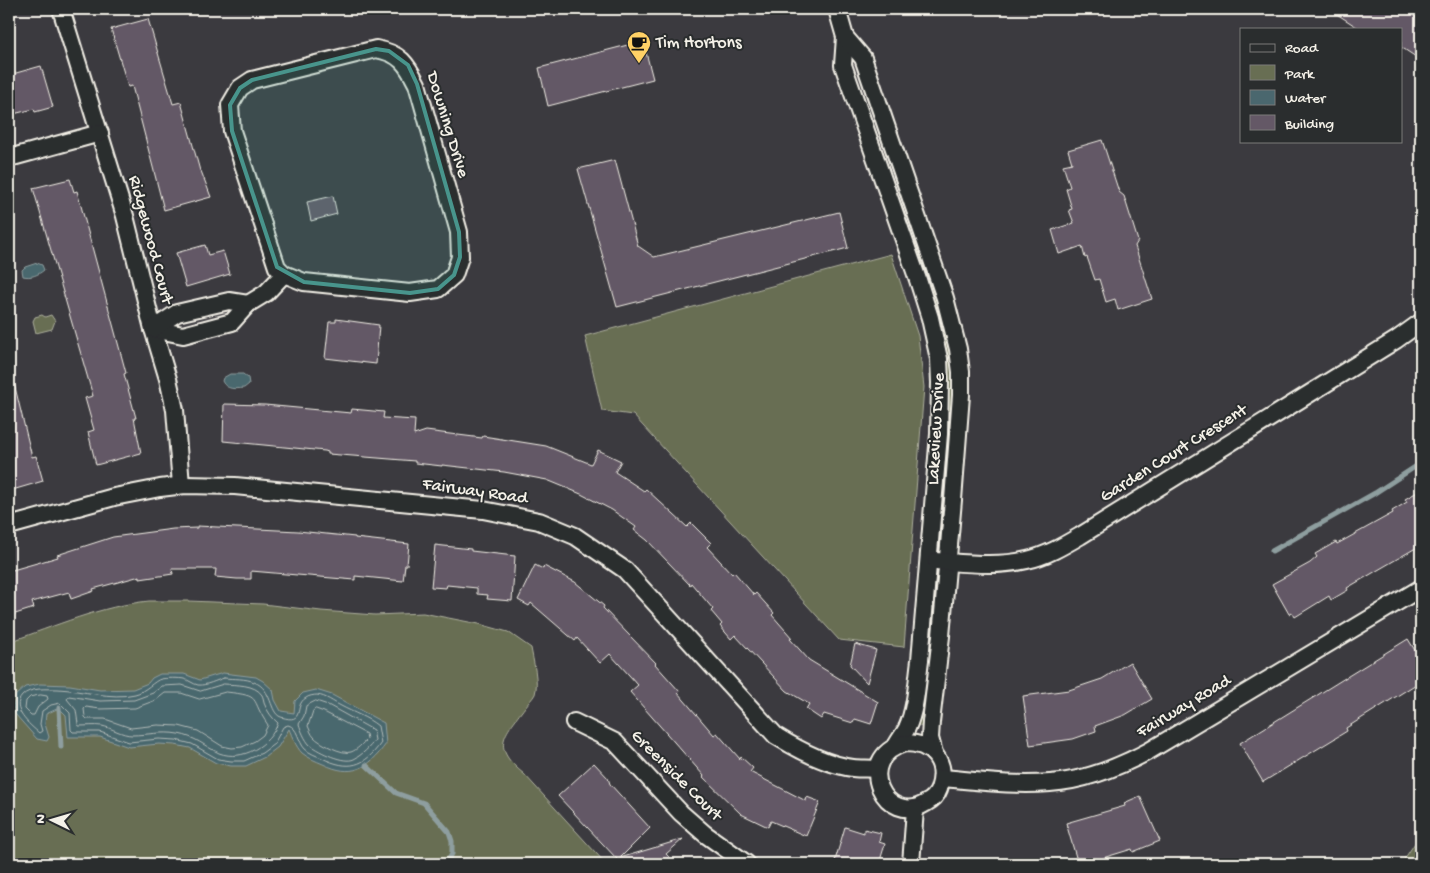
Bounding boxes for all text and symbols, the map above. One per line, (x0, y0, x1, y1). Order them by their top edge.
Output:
legend (1240, 28, 1402, 142)
cafe icon: Tim Hortons (626, 30, 652, 64)
place label: Tim Hortons (655, 33, 743, 54)
text: Road (1285, 40, 1319, 58)
text: Park (1284, 66, 1315, 84)
street label: Downing Drive (421, 68, 473, 181)
text: Water (1285, 90, 1327, 108)
text: Building (1284, 116, 1334, 134)
street label: Ridgewood Court (123, 173, 178, 308)
street label: Lakeview Drive (924, 372, 950, 486)
street label: Garden Court Crescent (1097, 399, 1253, 508)
street label: Fairway Road (420, 474, 530, 510)
street label: Fairway Road (1132, 670, 1236, 744)
street label: Greenside Court (626, 726, 727, 827)
north arrow (28, 796, 78, 846)
text: N (33, 814, 50, 824)

